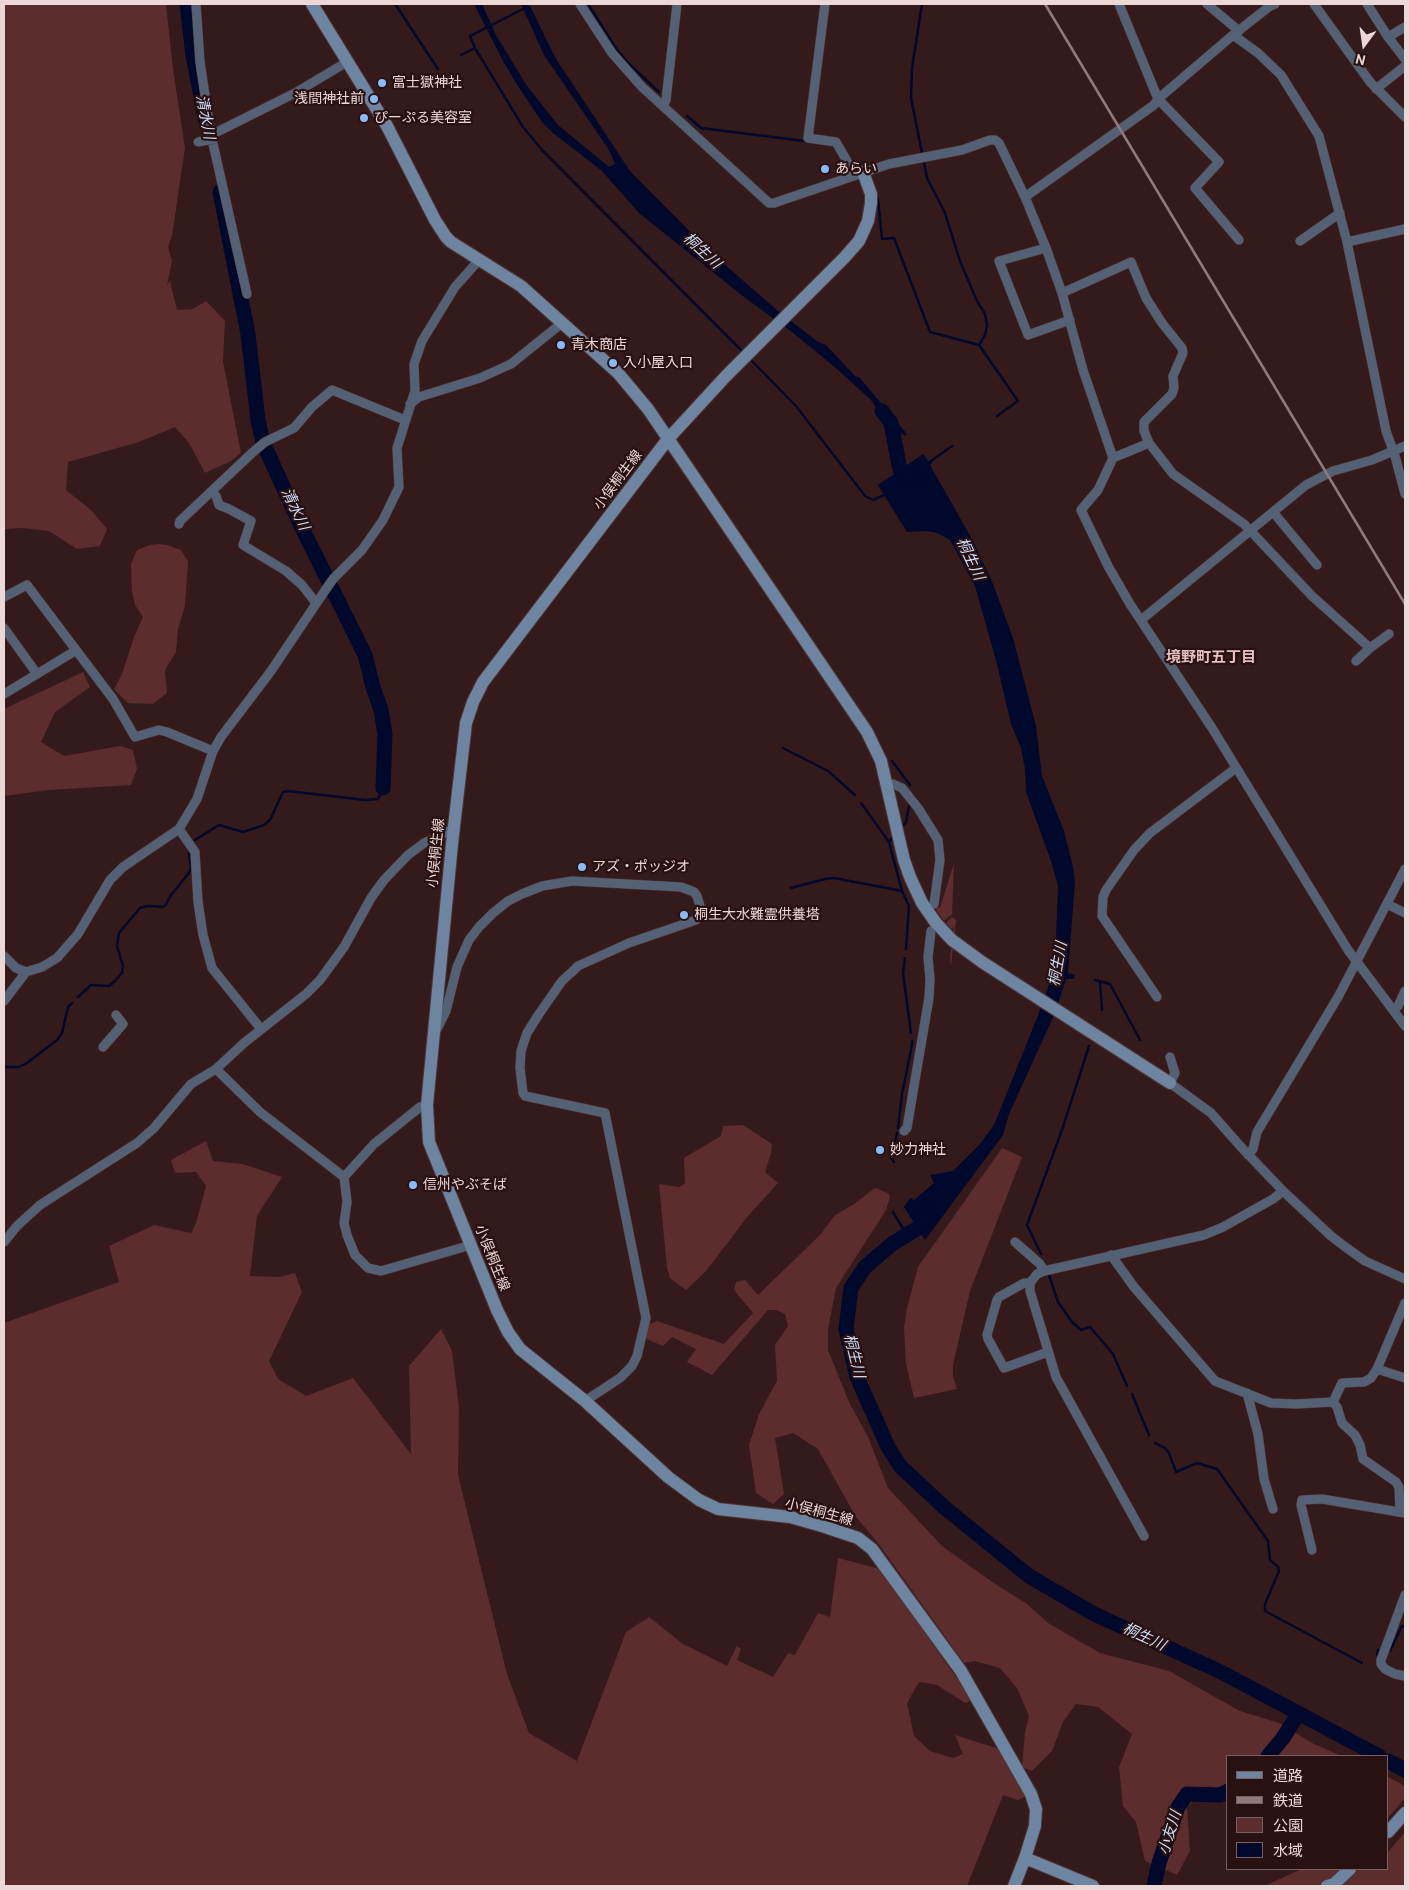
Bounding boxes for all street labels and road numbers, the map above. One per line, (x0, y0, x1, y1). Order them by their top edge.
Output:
street label: 小俣桐生線 (590, 447, 646, 513)
street label: 小俣桐生線 (424, 817, 448, 889)
street label: 小俣桐生線 (471, 1222, 513, 1294)
street label: 小俣桐生線 (783, 1495, 855, 1529)

